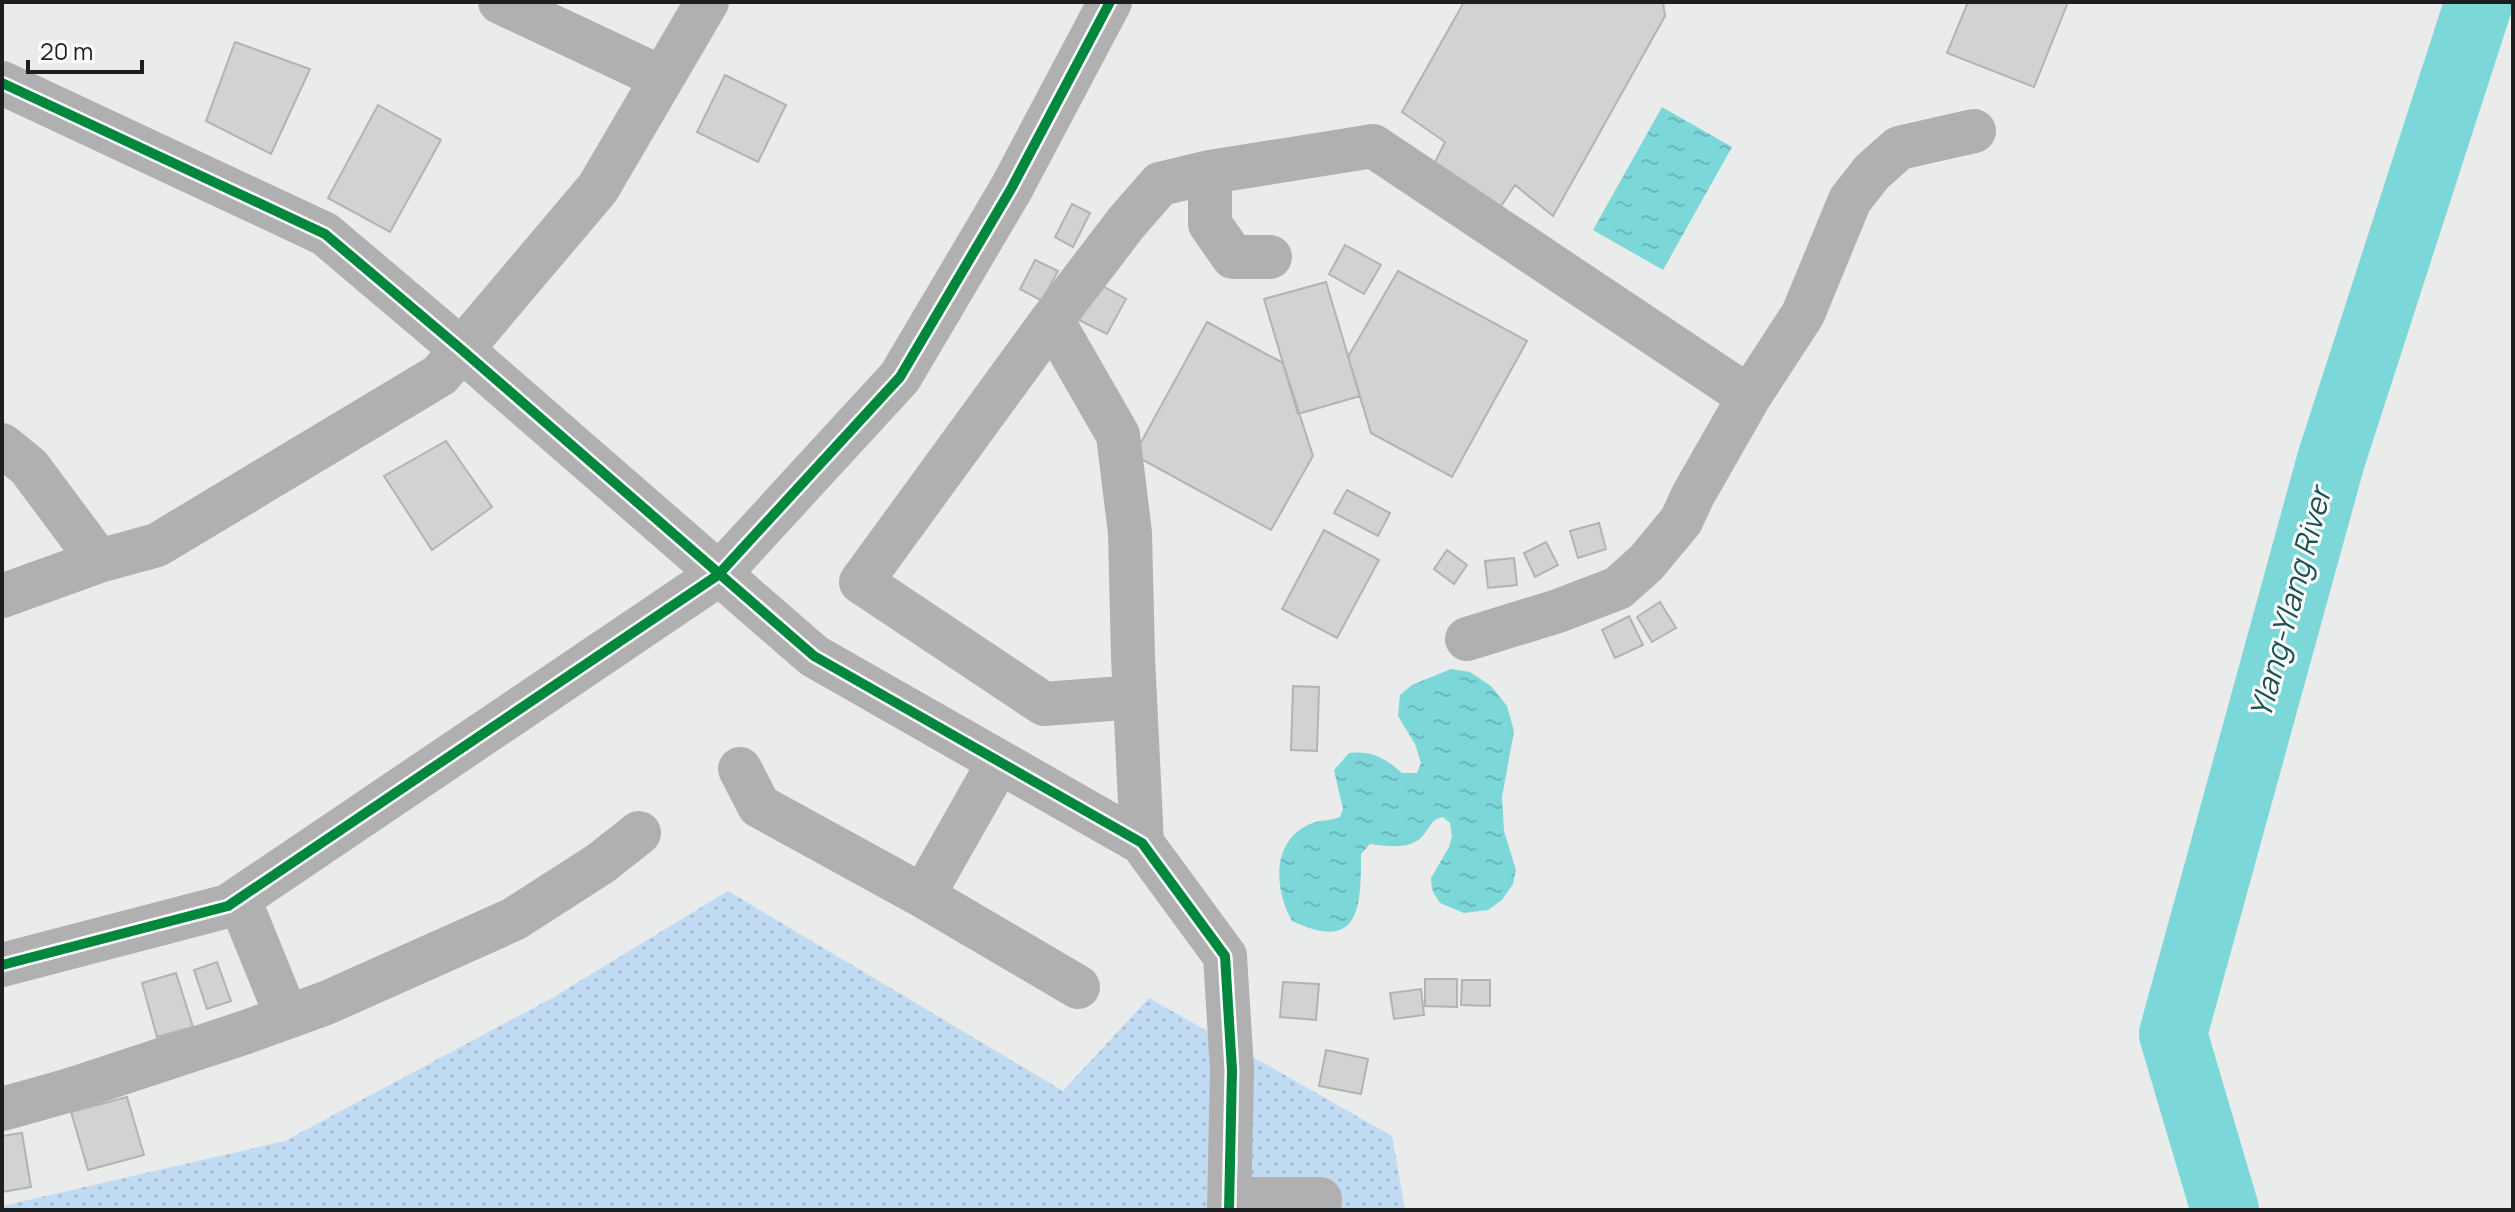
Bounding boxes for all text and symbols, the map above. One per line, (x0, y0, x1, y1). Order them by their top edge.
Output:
scale bar (28, 24, 142, 74)
text: 20 m (40, 34, 93, 67)
water label: Ylang-Ylang River (2239, 479, 2341, 722)

